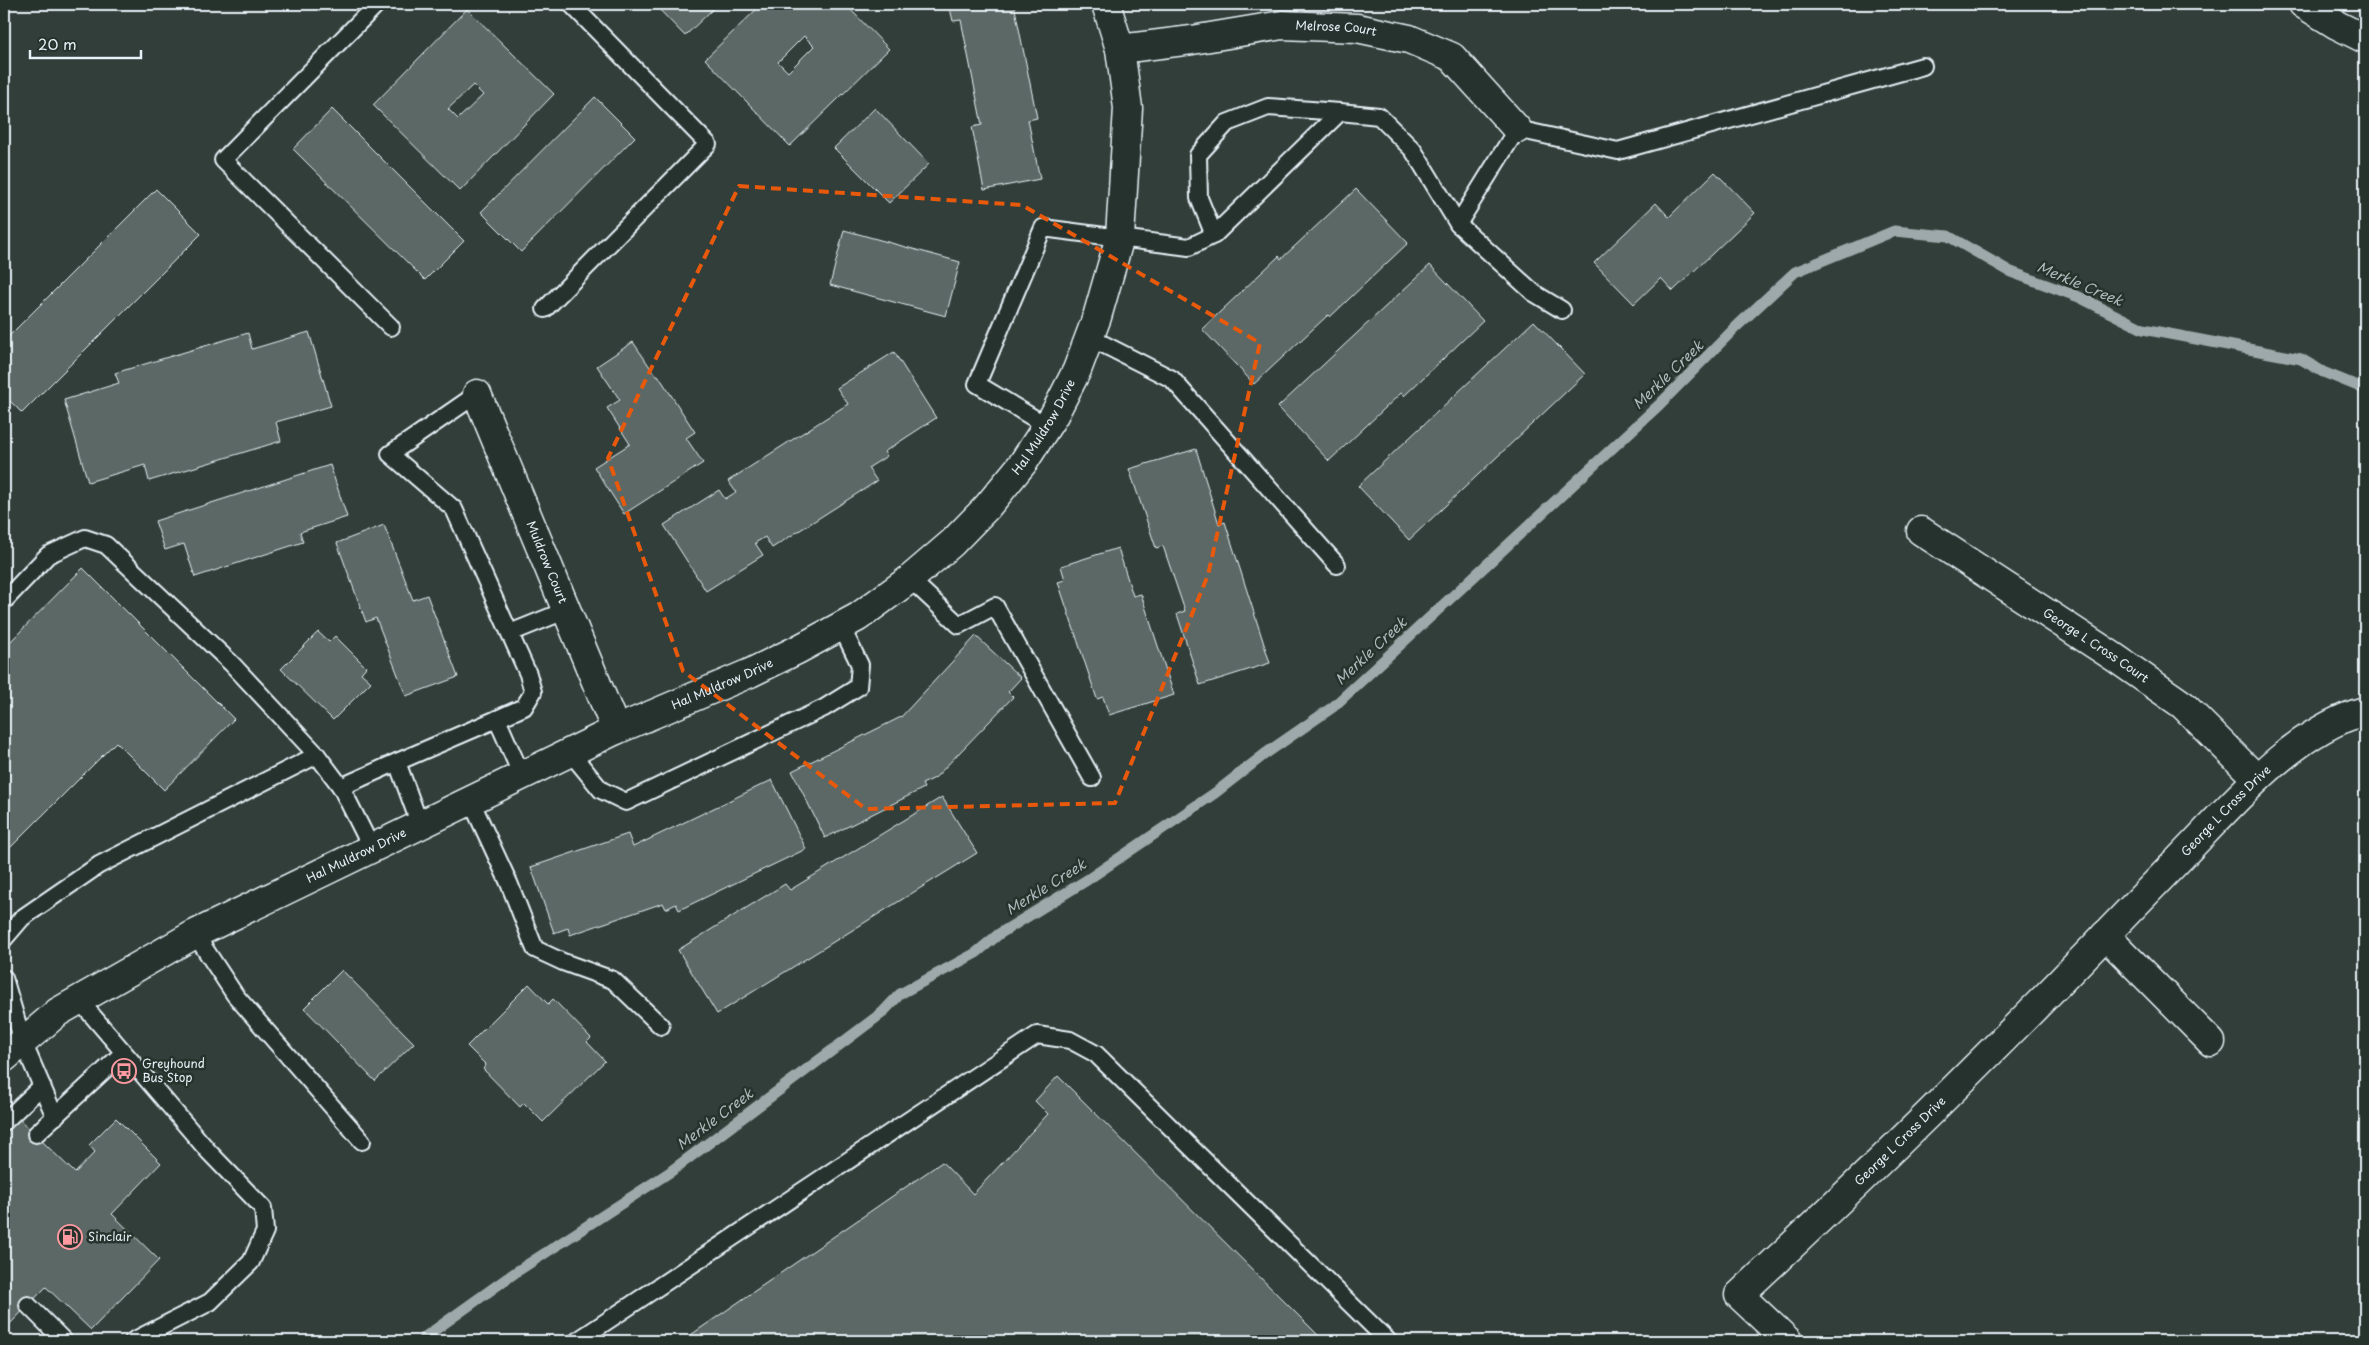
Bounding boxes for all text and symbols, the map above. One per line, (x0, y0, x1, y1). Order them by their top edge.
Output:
street label: Melrose Court (1295, 16, 1379, 40)
scale bar (30, 28, 141, 60)
text: 20 m (38, 32, 77, 55)
water label: Merkle Creek (2034, 256, 2128, 312)
water label: Merkle Creek (1628, 334, 1709, 414)
street label: Hal Muldrow Drive (1007, 376, 1079, 478)
street label: Muldrow Court (522, 518, 573, 606)
street label: George L Cross Court (2040, 603, 2153, 687)
water label: Merkle Creek (1330, 611, 1412, 689)
street label: Hal Muldrow Drive (668, 653, 776, 714)
street label: George L Cross Drive (2176, 761, 2274, 860)
street label: Hal Muldrow Drive (303, 823, 409, 887)
water label: Merkle Creek (1002, 853, 1091, 920)
place label: Greyhound Bus Stop (142, 1054, 205, 1086)
bus stop icon: Greyhound Bus Stop (111, 1058, 137, 1084)
water label: Merkle Creek (672, 1082, 759, 1154)
street label: George L Cross Drive (1850, 1092, 1949, 1189)
fuel station icon: Sinclair (57, 1224, 83, 1250)
place label: Sinclair (88, 1227, 132, 1245)

